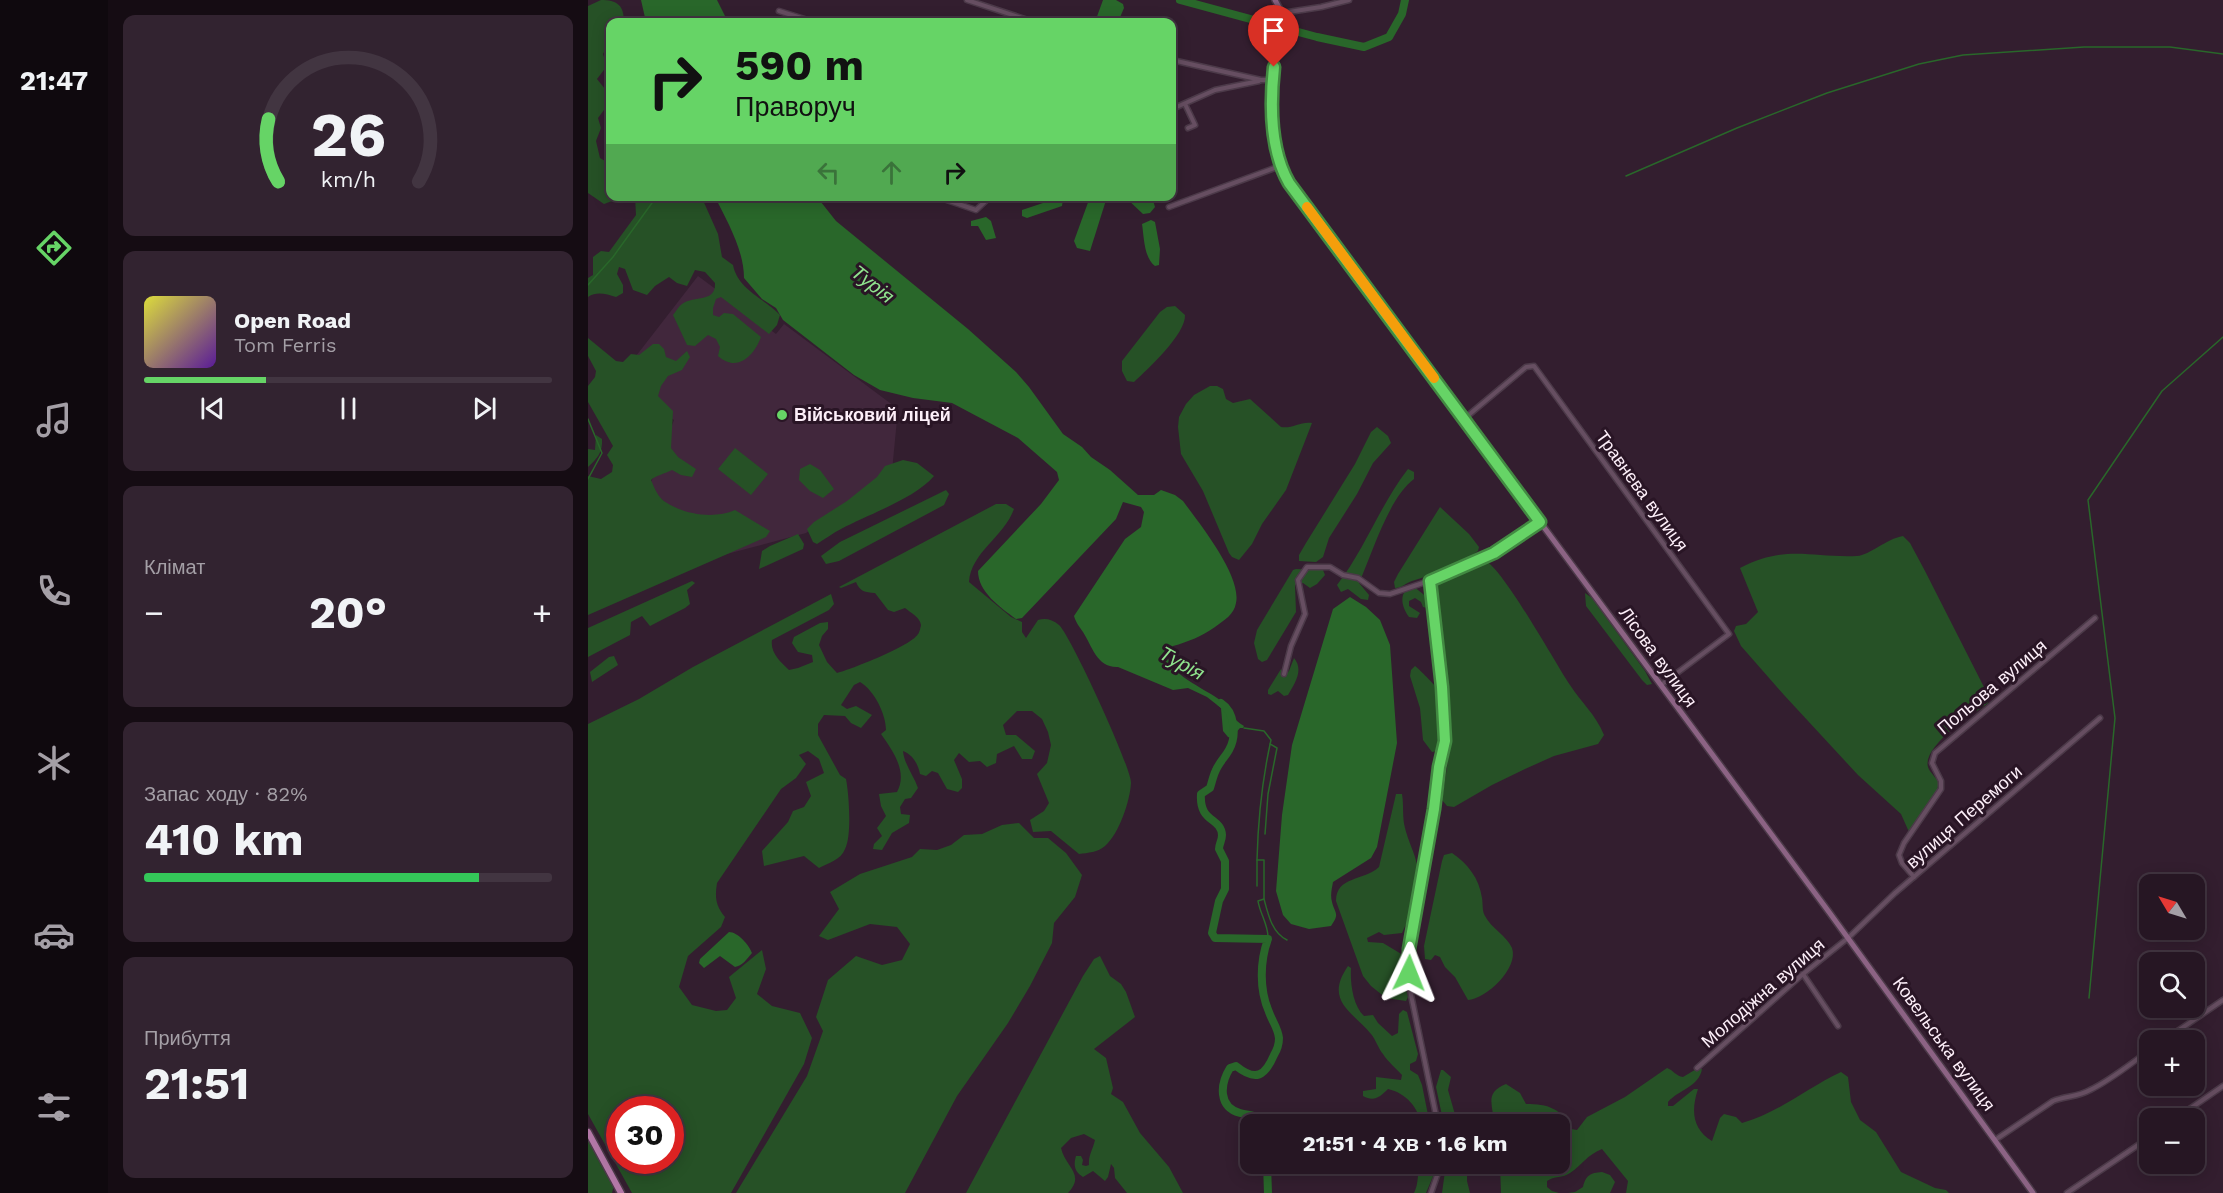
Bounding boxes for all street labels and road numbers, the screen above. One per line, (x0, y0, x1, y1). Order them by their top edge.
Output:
street label: Травнева вулиця (1592, 427, 1693, 555)
street label: Лісова вулиця (1615, 602, 1702, 711)
street label: Польова вулиця (1933, 635, 2051, 738)
street label: вулиця Перемоги (1902, 761, 2026, 873)
street label: Молодіжна вулиця (1697, 933, 1828, 1052)
street label: Ковельська вулиця (1889, 973, 2000, 1115)

